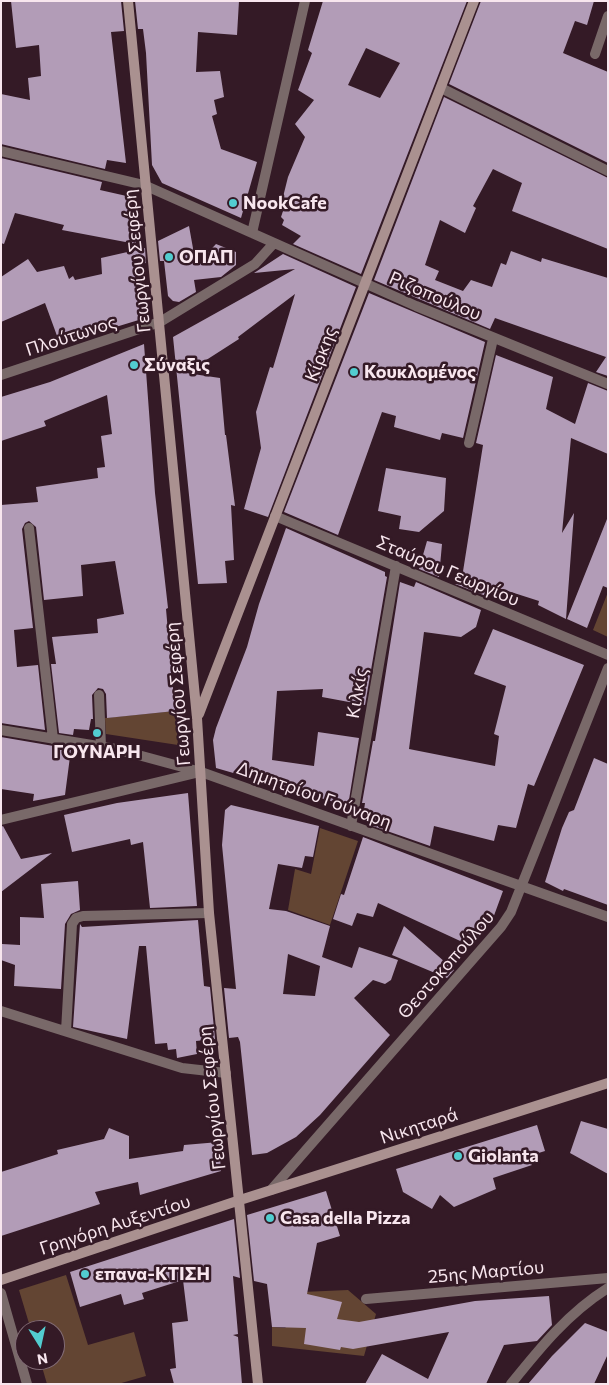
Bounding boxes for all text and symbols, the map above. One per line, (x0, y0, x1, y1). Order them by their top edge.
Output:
street label: Γεωργίου Σεφέρη (119, 188, 155, 334)
place label: NookCafe (243, 192, 327, 214)
marker: NookCafe (227, 197, 239, 209)
place label: ΟΠΑΠ (179, 246, 233, 268)
marker: ΟΠΑΠ (163, 251, 175, 263)
street label: Ριζοπούλου (386, 267, 484, 325)
street label: Πλούτωνος (23, 311, 119, 361)
street label: Κίρκης (301, 324, 341, 384)
place label: Σύναξις (144, 354, 210, 376)
marker: Σύναξις (128, 359, 140, 371)
place label: Κουκλομένος (364, 361, 476, 383)
marker: Κουκλομένος (348, 366, 360, 378)
street label: Σταύρου Γεωργίου (373, 531, 523, 611)
street label: Γεωργίου Σεφέρη (161, 621, 195, 767)
street label: Κιλκίς (342, 666, 372, 720)
marker: ΓΟΥΝΑΡΗ (91, 727, 103, 739)
place label: ΓΟΥΝΑΡΗ (53, 741, 141, 763)
street label: Δημητρίου Γούναρη (234, 757, 394, 833)
street label: Θεοτοκοπούλου (393, 907, 499, 1023)
street label: Γεωργίου Σεφέρη (194, 1025, 230, 1171)
street label: Νικηταρά (377, 1103, 461, 1149)
place label: Giolanta (468, 1145, 539, 1167)
marker: Giolanta (452, 1150, 464, 1162)
street label: Γρηγόρη Αυξεντίου (37, 1190, 193, 1260)
place label: Casa della Pizza (280, 1207, 411, 1229)
marker: Casa della Pizza (264, 1212, 276, 1224)
street label: 25ης Μαρτίου (427, 1256, 545, 1288)
place label: επανα-ΚΤΙΣΗ (95, 1263, 210, 1285)
marker: επανα-ΚΤΙΣΗ (79, 1268, 91, 1280)
north arrow (15, 1320, 65, 1370)
text: N (36, 1350, 49, 1369)

